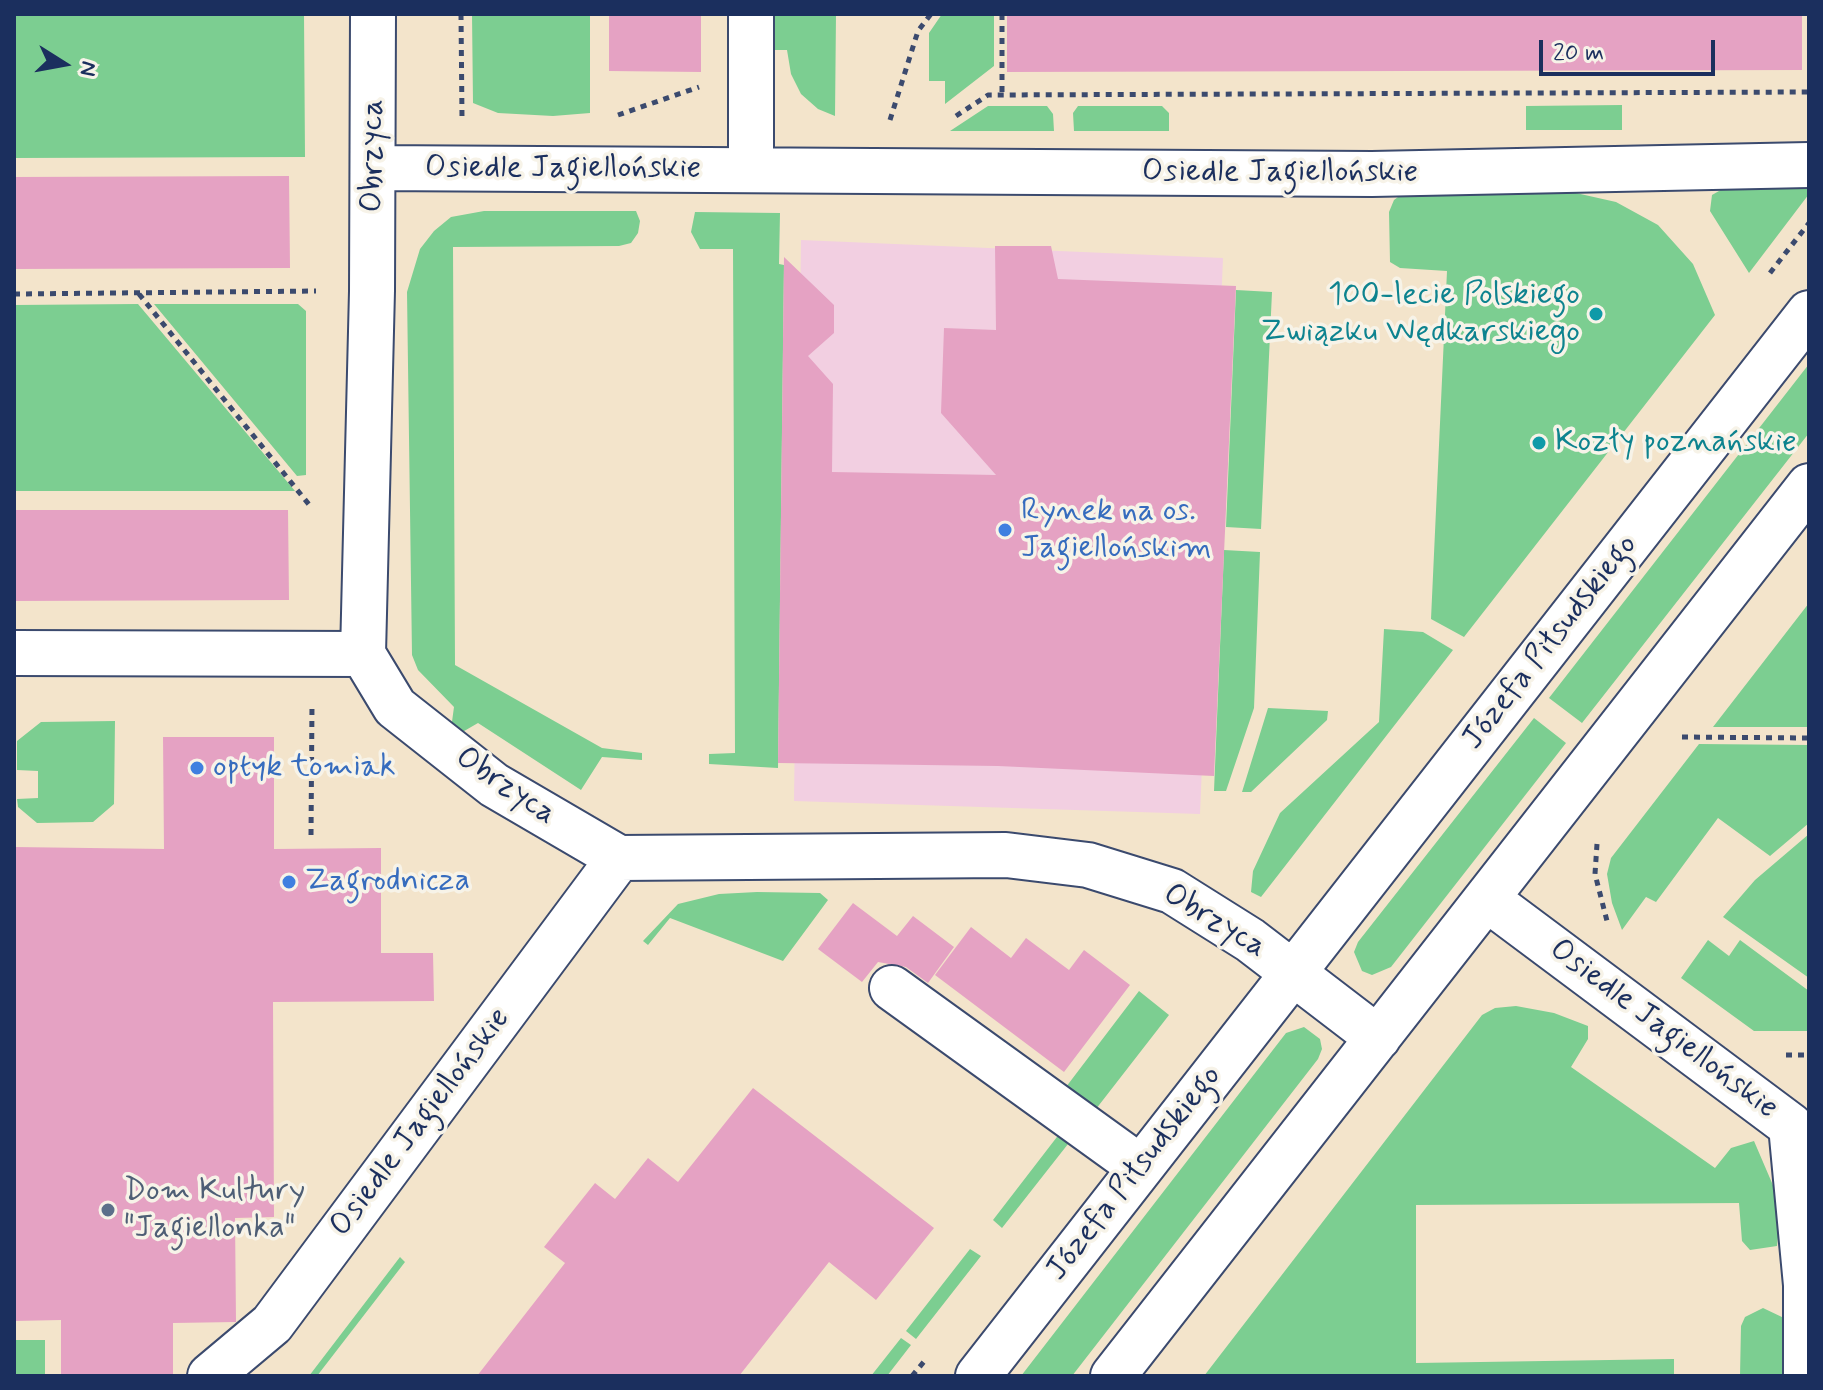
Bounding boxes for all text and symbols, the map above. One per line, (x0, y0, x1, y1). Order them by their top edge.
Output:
north arrow (24, 24, 104, 104)
scale bar (1543, 24, 1719, 74)
text: 20 m (1553, 38, 1604, 69)
text: N (72, 59, 103, 78)
street label: Obrzyca (355, 99, 393, 213)
street label: Osiedle Jagiellońskie (425, 150, 701, 188)
street label: Osiedle Jagiellońskie (1142, 154, 1418, 192)
place label: 100-lecie Polskiego Związku Wędkarskiego (1261, 277, 1580, 352)
marker: 100-lecie Polskiego Związku Wędkarskiego (1587, 305, 1605, 323)
place label: Kozły poznańskie (1555, 424, 1797, 462)
marker: Kozły poznańskie (1530, 434, 1548, 452)
place label: Rynek na os. Jagiellońskim (1021, 493, 1212, 568)
marker: Rynek na os. Jagiellońskim (996, 521, 1014, 539)
street label: Józefa Piłsudskiego (1455, 528, 1647, 758)
street label: Obrzyca (447, 739, 563, 835)
place label: optyk tomiak (213, 749, 396, 787)
marker: optyk tomiak (188, 759, 206, 777)
place label: Zagrodnicza (305, 863, 470, 901)
marker: Zagrodnicza (280, 873, 298, 891)
street label: Obrzyca (1156, 876, 1272, 968)
street label: Osiedle Jagiellońskie (1541, 931, 1785, 1129)
street label: Osiedle Jagiellońskie (322, 1001, 520, 1245)
street label: Józefa Piłsudskiego (1039, 1059, 1231, 1289)
place label: Dom Kultury "Jagiellonka" (124, 1173, 305, 1248)
marker: Dom Kultury "Jagiellonka" (99, 1201, 117, 1219)

